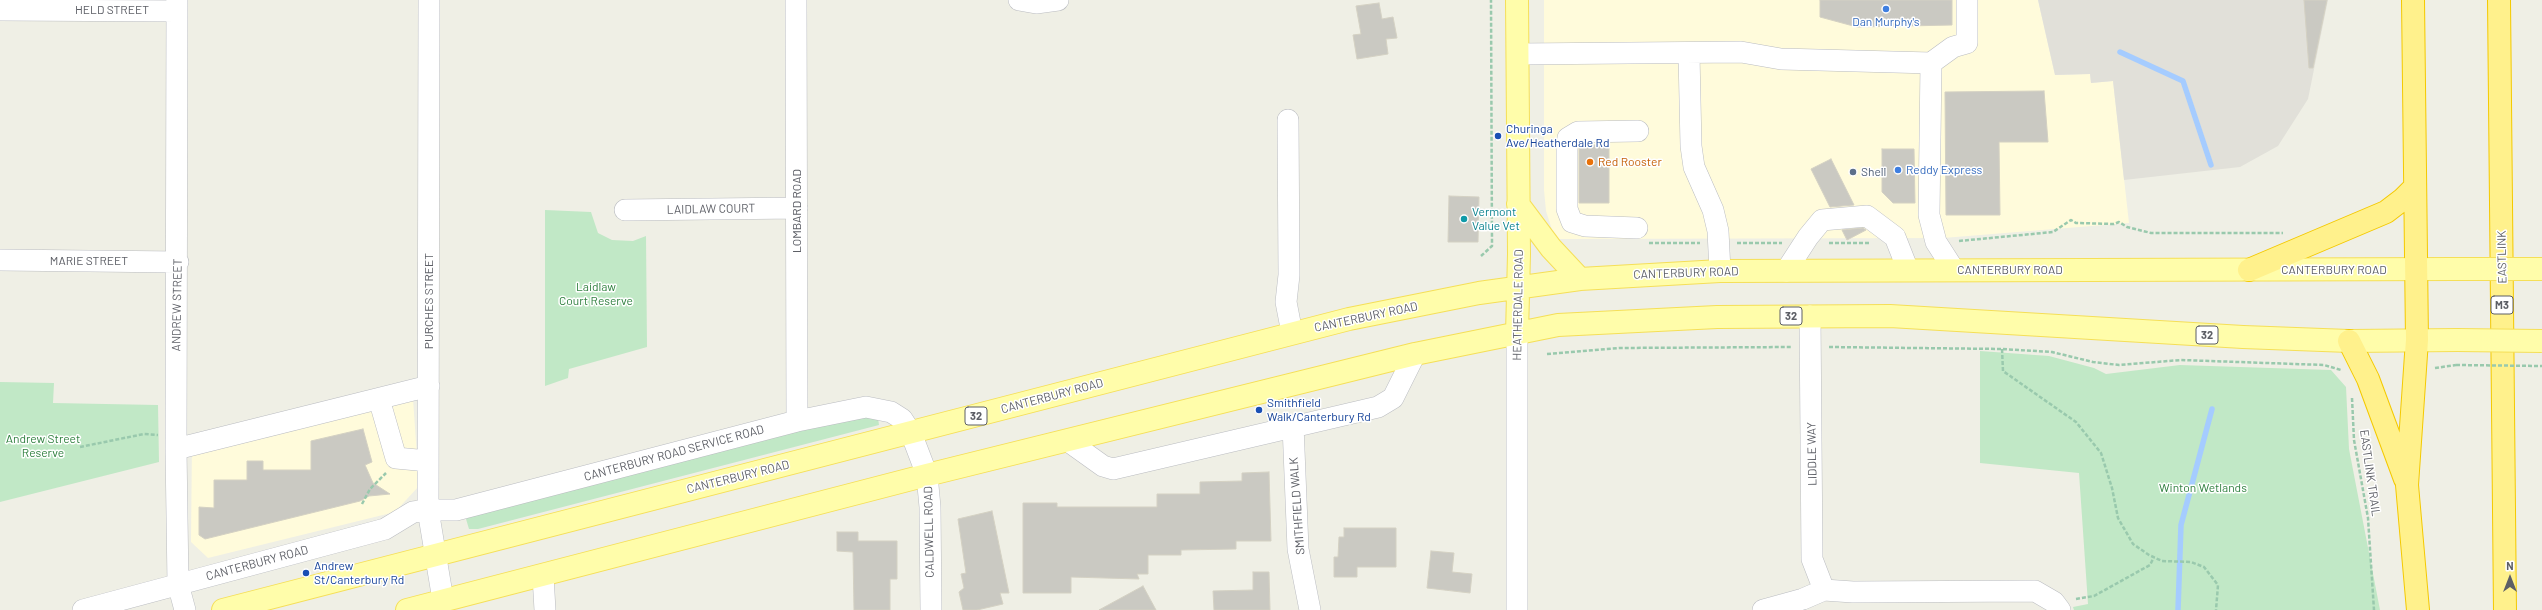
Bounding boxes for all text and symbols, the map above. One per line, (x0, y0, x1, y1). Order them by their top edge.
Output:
street label: HELD STREET (75, 3, 149, 17)
marker: Dan Murphy's (1881, 4, 1891, 14)
place label: Dan Murphy's (1852, 15, 1920, 29)
place label: Churinga Ave/Heatherdale Rd (1506, 122, 1609, 150)
marker: Churinga Ave/Heatherdale Rd (1493, 131, 1503, 141)
place label: Red Rooster (1598, 155, 1662, 169)
marker: Red Rooster (1585, 157, 1595, 167)
place label: Reddy Express (1906, 163, 1982, 177)
place label: Shell (1861, 165, 1886, 179)
marker: Reddy Express (1893, 165, 1903, 175)
marker: Shell (1848, 167, 1858, 177)
street label: LOMBARD ROAD (790, 169, 804, 253)
street label: LAIDLAW COURT (666, 201, 756, 217)
place label: Vermont Value Vet (1472, 205, 1520, 233)
marker: Vermont Value Vet (1459, 214, 1469, 224)
street label: EASTLINK (2494, 230, 2510, 284)
street label: HEATHERDALE ROAD (1510, 249, 1526, 361)
street label: PURCHES STREET (422, 253, 436, 349)
street label: MARIE STREET (50, 254, 128, 268)
street label: ANDREW STREET (169, 259, 185, 351)
street label: CANTERBURY ROAD (1957, 263, 2063, 277)
street label: CANTERBURY ROAD (2281, 263, 2387, 277)
street label: CANTERBURY ROAD (1633, 264, 1739, 282)
park label: Laidlaw Court Reserve (559, 280, 633, 308)
road number: M3 (2491, 296, 2513, 314)
street label: CANTERBURY ROAD (1313, 299, 1419, 335)
road number: 32 (1780, 307, 1802, 325)
road number: 32 (2196, 326, 2218, 344)
street label: CANTERBURY ROAD (999, 375, 1105, 417)
place label: Smithfield Walk/Canterbury Rd (1267, 396, 1371, 424)
marker: Smithfield Walk/Canterbury Rd (1254, 405, 1264, 415)
road number: 32 (965, 407, 987, 425)
street label: CANTERBURY ROAD SERVICE ROAD (582, 422, 766, 484)
street label: LIDDLE WAY (1804, 422, 1820, 486)
street label: EASTLINK TRAIL (2357, 429, 2383, 517)
park label: Andrew Street Reserve (6, 432, 80, 460)
street label: CANTERBURY ROAD (685, 457, 791, 497)
street label: SMITHFIELD WALK (1286, 457, 1308, 555)
park label: Winton Wetlands (2159, 481, 2247, 495)
street label: CALDWELL ROAD (921, 486, 937, 578)
street label: CANTERBURY ROAD (204, 542, 310, 584)
north arrow (2490, 558, 2530, 598)
place label: Andrew St/Canterbury Rd (314, 559, 404, 587)
text: N (2506, 559, 2514, 572)
marker: Andrew St/Canterbury Rd (301, 568, 311, 578)

